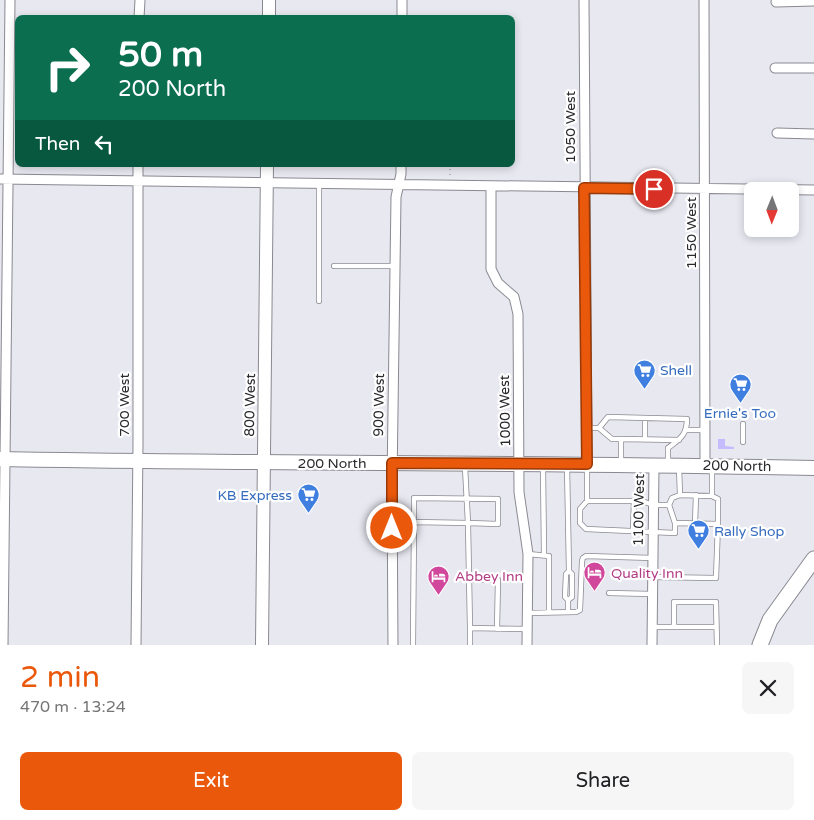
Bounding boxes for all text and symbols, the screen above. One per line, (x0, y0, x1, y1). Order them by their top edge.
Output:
text: 50 m (118, 34, 203, 76)
icon: right (35, 35, 100, 100)
text: 200 North (118, 76, 226, 102)
street label: 1050 West (562, 90, 579, 163)
icon: left (90, 130, 118, 158)
text: Then (35, 133, 80, 155)
pin (633, 168, 675, 210)
icon: arrive (640, 175, 668, 203)
north arrow (744, 182, 799, 238)
map controls (744, 182, 799, 237)
street label: 1150 West (683, 196, 700, 269)
supermarket icon: Shell (632, 358, 656, 389)
place label: Shell (660, 362, 692, 379)
street label: 800 West (241, 372, 259, 437)
street label: 900 West (370, 372, 388, 437)
street label: 700 West (116, 373, 133, 437)
supermarket icon: Ernie's Too (728, 373, 752, 404)
street label: 1000 West (496, 374, 514, 447)
place label: Ernie's Too (704, 405, 776, 422)
street label: 200 North (298, 455, 366, 472)
street label: 200 North (702, 457, 772, 475)
street label: 1100 West (630, 473, 648, 546)
supermarket icon: KB Express (296, 483, 320, 514)
place label: KB Express (217, 487, 292, 504)
position arrow (365, 501, 417, 553)
supermarket icon: Rally Shop (686, 519, 710, 550)
place label: Rally Shop (714, 523, 785, 540)
hotel icon: Quality Inn (583, 561, 607, 592)
hotel icon: Abbey Inn (427, 564, 451, 595)
place label: Quality Inn (611, 565, 683, 582)
place label: Abbey Inn (455, 568, 523, 585)
text: 2 min (20, 659, 100, 696)
button: close (742, 662, 794, 714)
text: 470 m · 13:24 (20, 697, 126, 717)
button: Exit (20, 752, 402, 810)
button: Share (412, 752, 794, 810)

